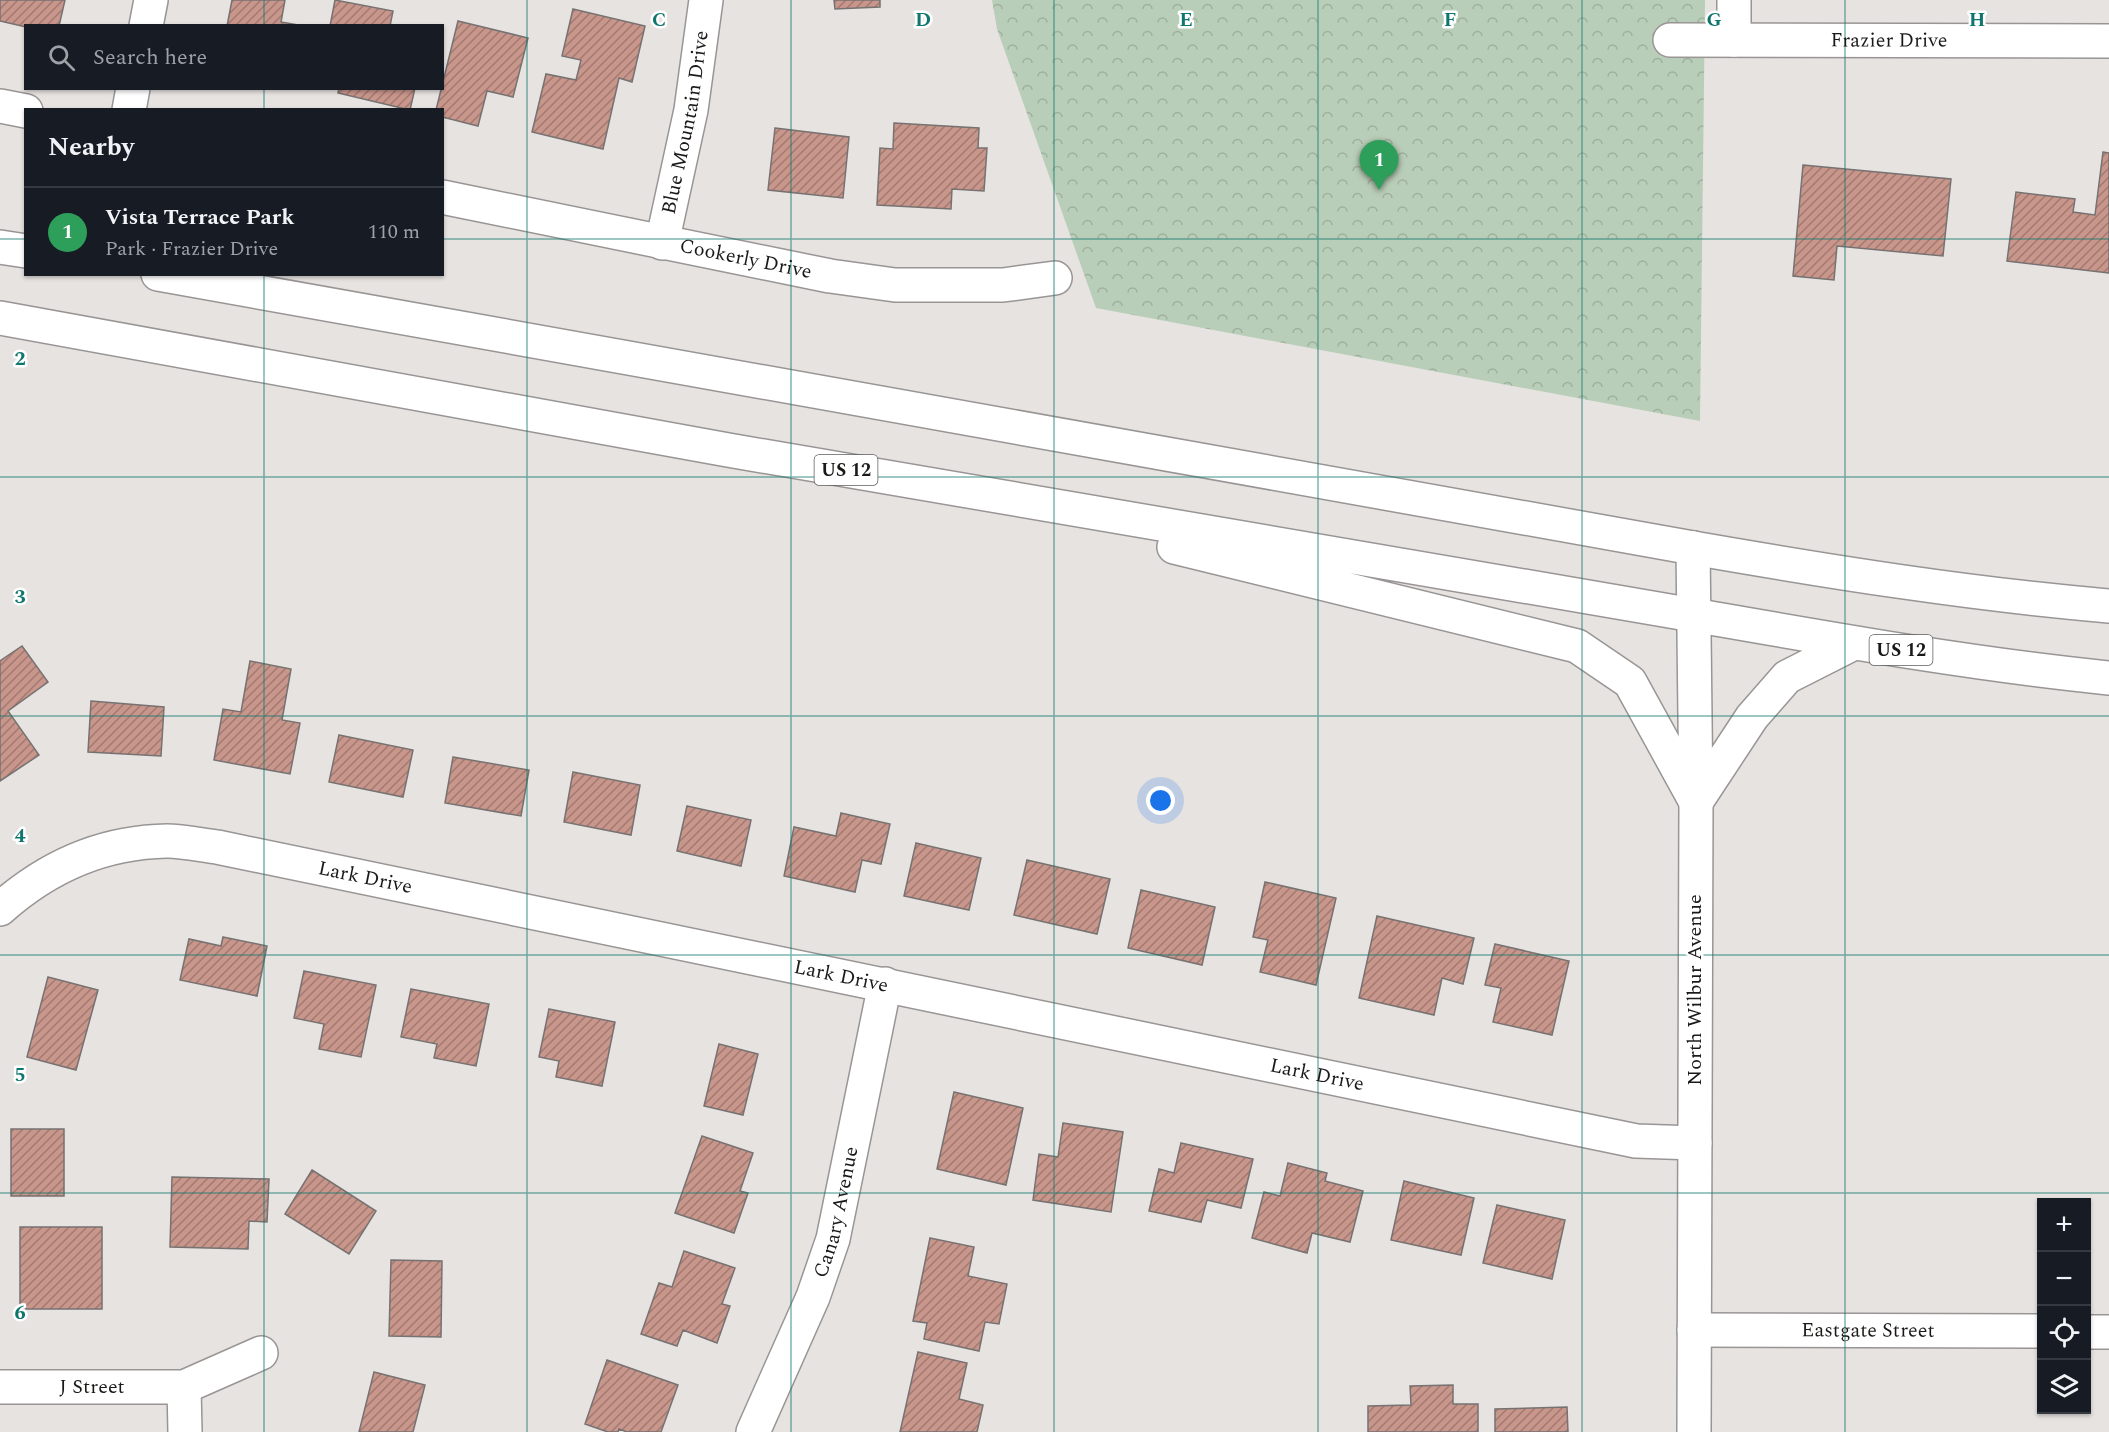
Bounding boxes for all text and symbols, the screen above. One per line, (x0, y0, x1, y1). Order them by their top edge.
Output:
text: C (652, 5, 666, 35)
text: D (915, 5, 931, 35)
text: E (1179, 5, 1193, 35)
text: F (1444, 5, 1456, 35)
text: G (1706, 5, 1722, 35)
text: H (1969, 5, 1985, 35)
search box (24, 24, 444, 90)
street label: Frazier Drive (1830, 25, 1948, 56)
street label: Blue Mountain Drive (654, 29, 717, 217)
icon: search (45, 41, 78, 74)
text: Search here (93, 41, 207, 74)
text: Nearby (48, 127, 134, 167)
pin: 1 (1360, 140, 1398, 190)
text: Vista Terrace Park (105, 201, 294, 234)
text: 1 (62, 217, 73, 247)
text: 110 m (368, 217, 420, 247)
street label: Cookerly Drive (677, 231, 814, 287)
text: Park · Frazier Drive (105, 234, 278, 264)
text: 2 (14, 344, 26, 374)
road number: US 12 (814, 455, 878, 485)
text: 3 (14, 582, 26, 612)
road number: US 12 (1870, 635, 1932, 665)
your location (1146, 786, 1175, 815)
text: 4 (14, 821, 26, 851)
street label: Lark Drive (315, 853, 415, 902)
street label: North Wilbur Avenue (1680, 894, 1710, 1086)
street label: Lark Drive (791, 952, 891, 1001)
street label: Lark Drive (1267, 1051, 1367, 1099)
text: 5 (14, 1060, 26, 1090)
street label: Canary Avenue (806, 1144, 866, 1282)
map controls (2037, 1198, 2091, 1414)
button: + (2037, 1198, 2091, 1252)
button: − (2037, 1252, 2091, 1306)
text: 6 (14, 1298, 26, 1328)
button: locate (2037, 1306, 2091, 1360)
street label: Eastgate Street (1801, 1315, 1935, 1346)
button: layers (2037, 1360, 2091, 1414)
street label: J Street (59, 1372, 125, 1402)

